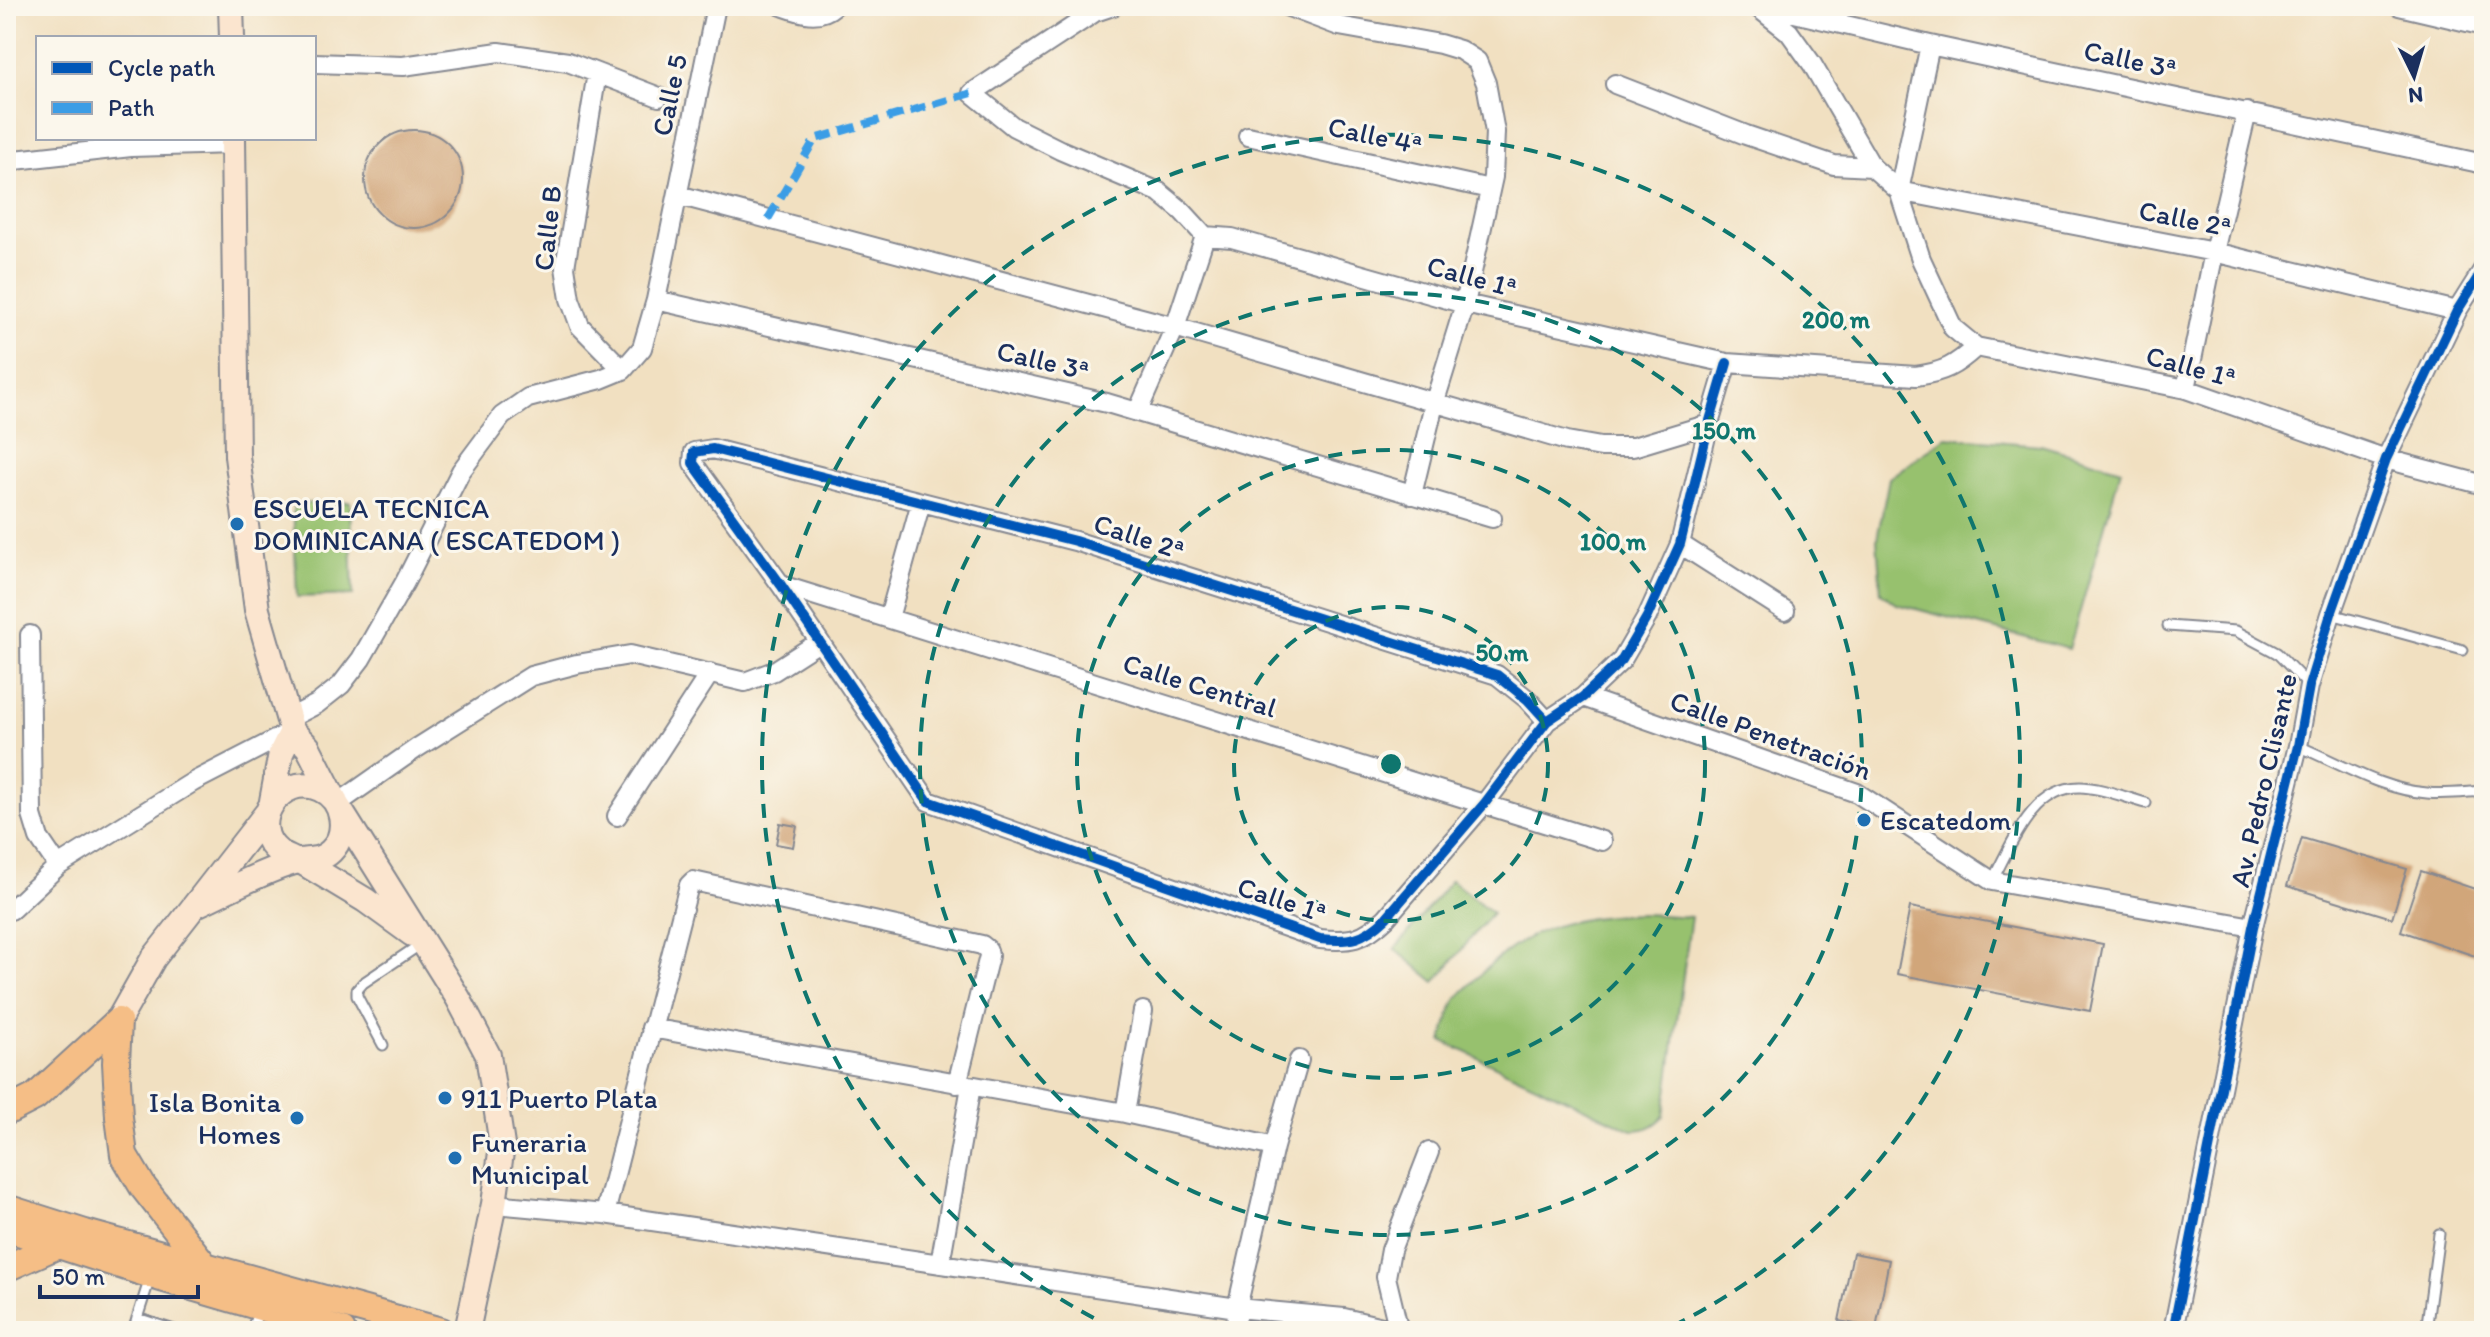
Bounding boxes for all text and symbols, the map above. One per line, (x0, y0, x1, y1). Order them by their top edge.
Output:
street label: Calle 3ª (2081, 33, 2179, 85)
legend (36, 36, 316, 140)
north arrow (2374, 36, 2454, 116)
street label: Calle 5 (644, 51, 694, 139)
text: Cycle path (108, 53, 215, 82)
text: N (2407, 81, 2424, 110)
text: Path (108, 93, 155, 122)
street label: Calle 4ª (1325, 108, 1425, 162)
street label: Calle B (526, 184, 568, 272)
street label: Calle 2ª (2136, 192, 2234, 244)
street label: Calle 1ª (1423, 248, 1521, 304)
text: 200 m (1802, 305, 1871, 334)
street label: Calle 3ª (994, 333, 1092, 387)
street label: Calle 1ª (2142, 338, 2240, 394)
text: 150 m (1692, 416, 1757, 445)
place label: ESCUELA TECNICA DOMINICANA ( ESCATEDOM ) (253, 491, 620, 557)
street label: Calle 2ª (1090, 505, 1188, 567)
marker: ESCUELA TECNICA DOMINICANA ( ESCATEDOM ) (228, 515, 246, 533)
text: 100 m (1580, 527, 1647, 556)
text: 50 m (1476, 638, 1529, 667)
street label: Calle Central (1119, 645, 1281, 725)
street label: Av. Pedro Clisante (2222, 670, 2304, 890)
street label: Calle Penetración (1666, 683, 1877, 787)
centre of rings (1377, 750, 1405, 778)
place label: Escatedom (1880, 803, 2012, 837)
marker: Escatedom (1855, 811, 1873, 829)
street label: Calle 1ª (1233, 869, 1331, 929)
place label: 911 Puerto Plata (461, 1081, 658, 1115)
place label: Isla Bonita Homes (149, 1085, 281, 1151)
marker: 911 Puerto Plata (436, 1089, 454, 1107)
marker: Isla Bonita Homes (288, 1109, 306, 1127)
place label: Funeraria Municipal (471, 1125, 589, 1191)
marker: Funeraria Municipal (446, 1149, 464, 1167)
scale bar (40, 1249, 198, 1299)
text: 50 m (52, 1262, 105, 1291)

